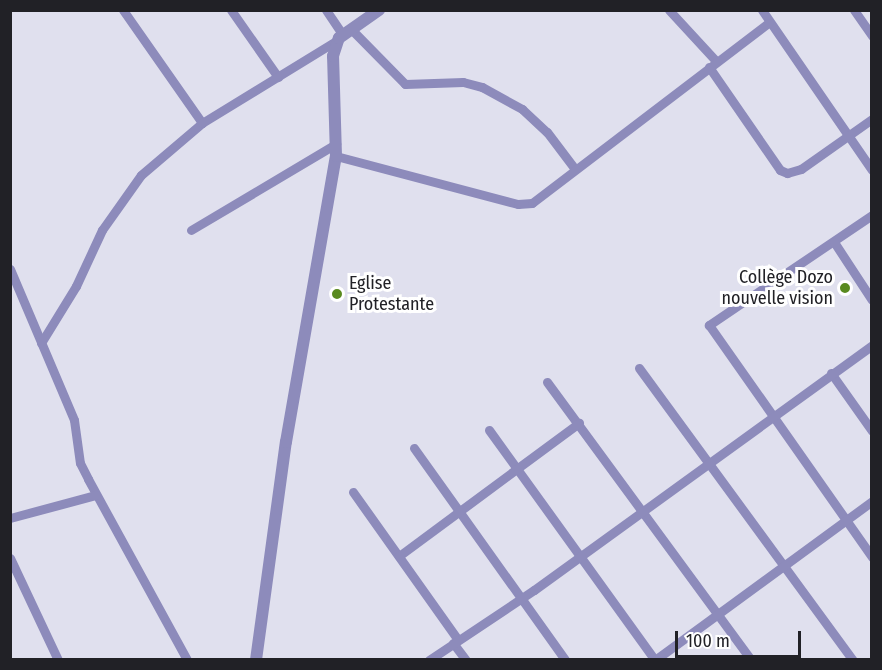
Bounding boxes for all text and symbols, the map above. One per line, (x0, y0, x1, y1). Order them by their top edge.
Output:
place label: Collège Dozo nouvelle vision (722, 267, 833, 310)
place label: Eglise Protestante (349, 273, 434, 316)
marker: Collège Dozo nouvelle vision (838, 281, 852, 295)
marker: Eglise Protestante (330, 287, 344, 301)
scale bar (678, 619, 804, 657)
text: 100 m (686, 630, 730, 652)

